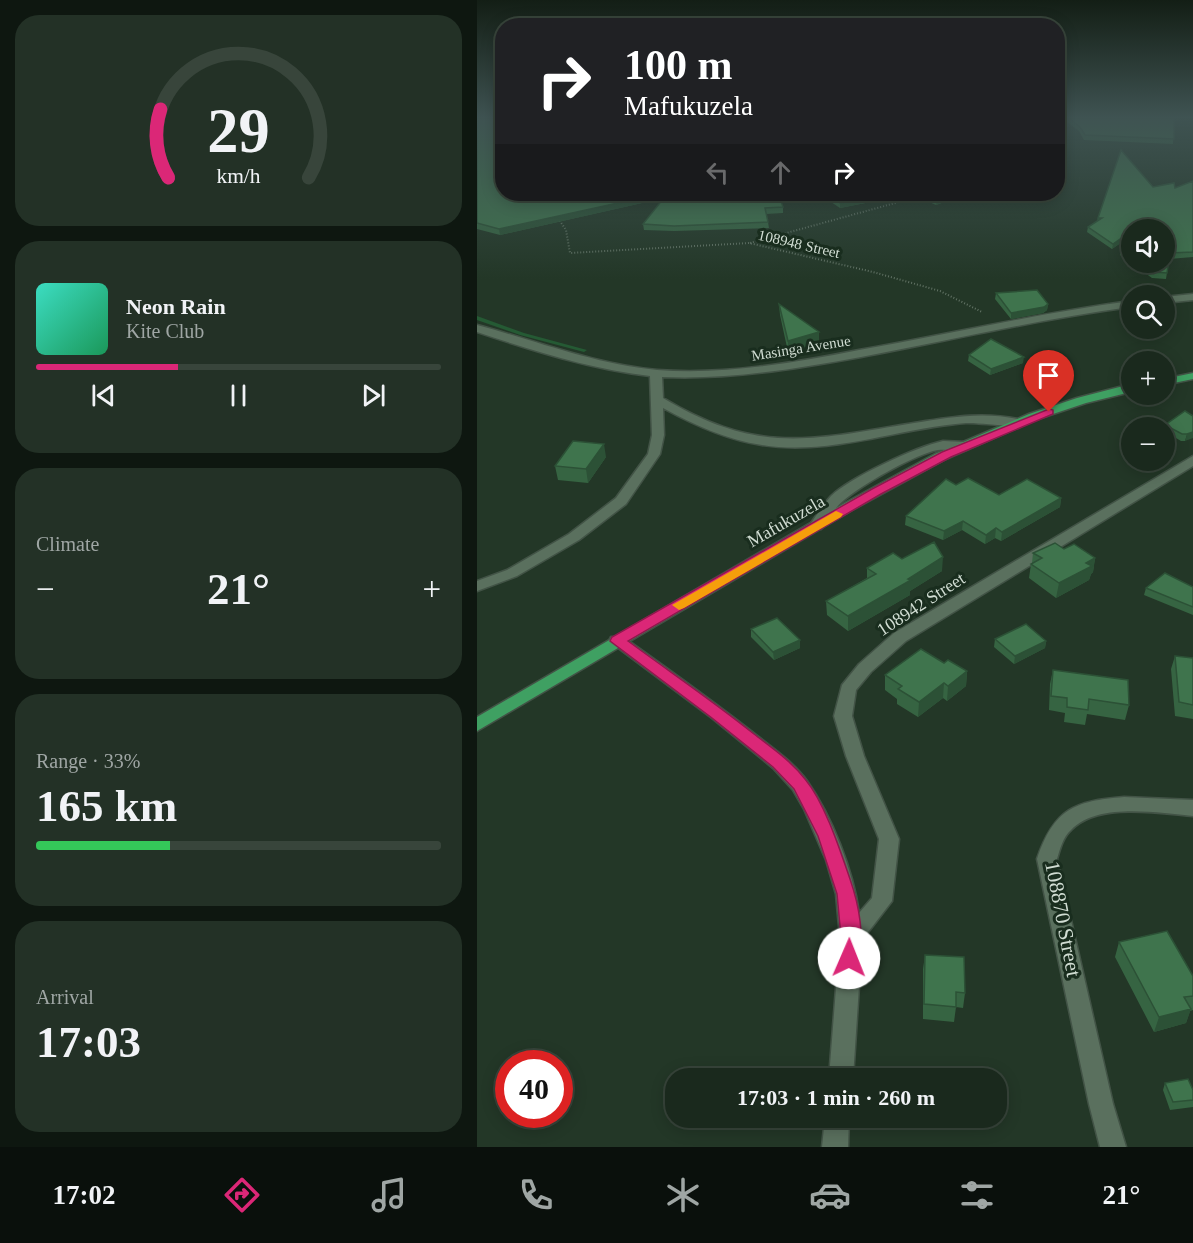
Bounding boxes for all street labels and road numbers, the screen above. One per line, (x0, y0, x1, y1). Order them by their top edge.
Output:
street label: 108948 Street (756, 227, 842, 261)
street label: Masinga Avenue (750, 332, 852, 364)
street label: Mafukuzela (744, 491, 828, 551)
street label: 108942 Street (873, 568, 969, 640)
street label: 108870 Street (1040, 859, 1086, 979)

